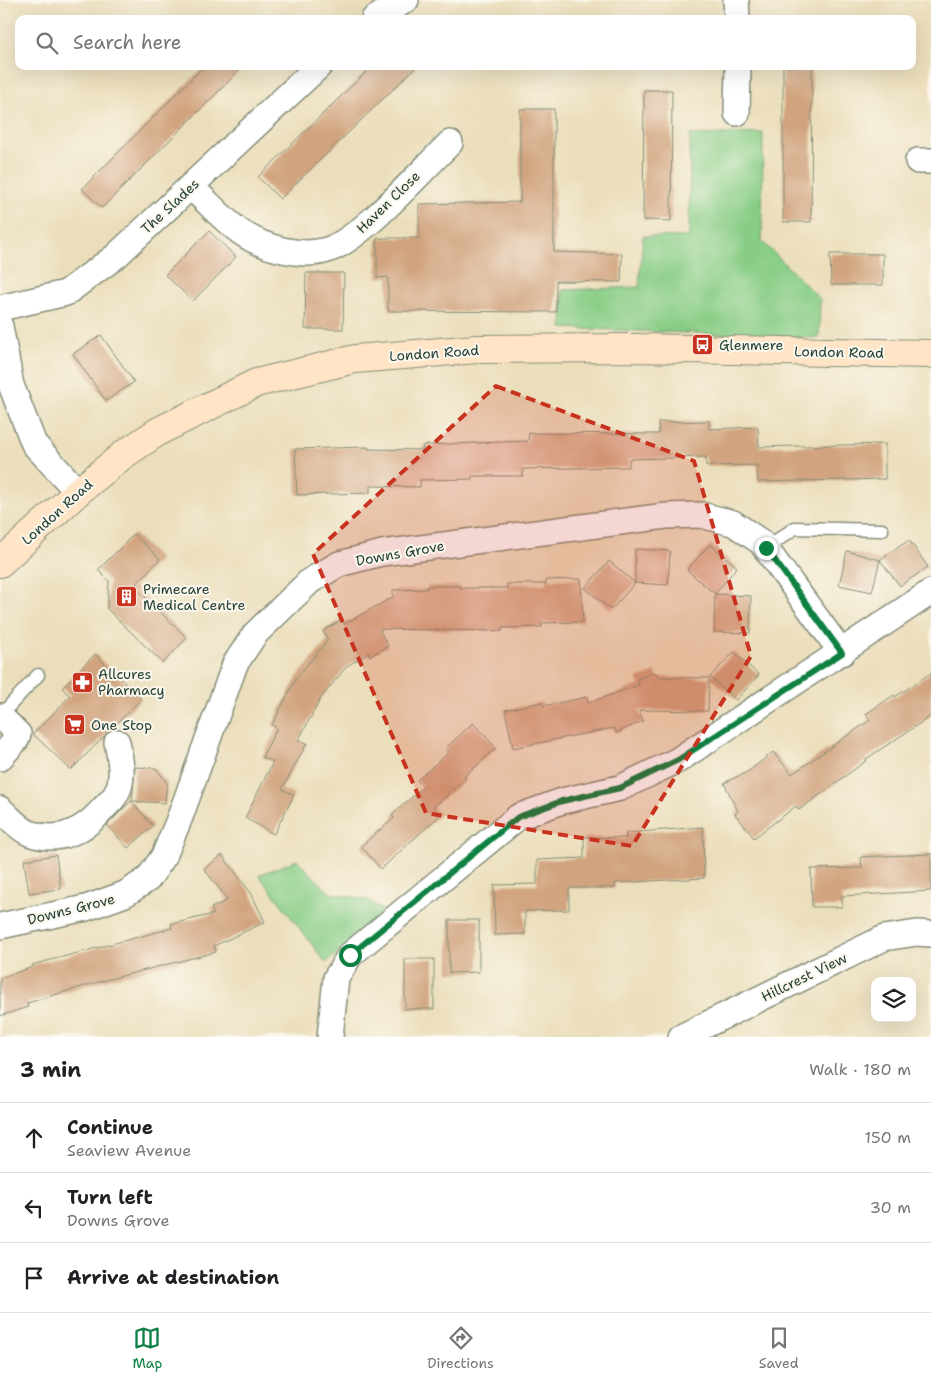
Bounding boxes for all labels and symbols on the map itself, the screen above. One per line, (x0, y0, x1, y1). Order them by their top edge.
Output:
street label: Haven Close (352, 167, 424, 237)
street label: The Slades (137, 174, 203, 238)
bus stop icon: Glenmere (691, 333, 715, 357)
place label: Glenmere (719, 336, 783, 354)
street label: London Road (388, 341, 480, 365)
street label: London Road (794, 342, 884, 362)
street label: London Road (18, 475, 97, 549)
street label: Downs Grove (354, 536, 446, 570)
route end (755, 537, 778, 560)
place label: Primecare Medical Centre (143, 580, 245, 614)
building icon: Primecare Medical Centre (115, 585, 139, 609)
place label: Allcures Pharmacy (98, 665, 165, 699)
pharmacy icon: Allcures Pharmacy (70, 670, 94, 694)
supermarket icon: One Stop (63, 713, 87, 737)
place label: One Stop (91, 716, 152, 734)
street label: Downs Grove (25, 889, 117, 929)
route start (339, 944, 362, 967)
street label: Hillcrest View (758, 948, 850, 1006)

